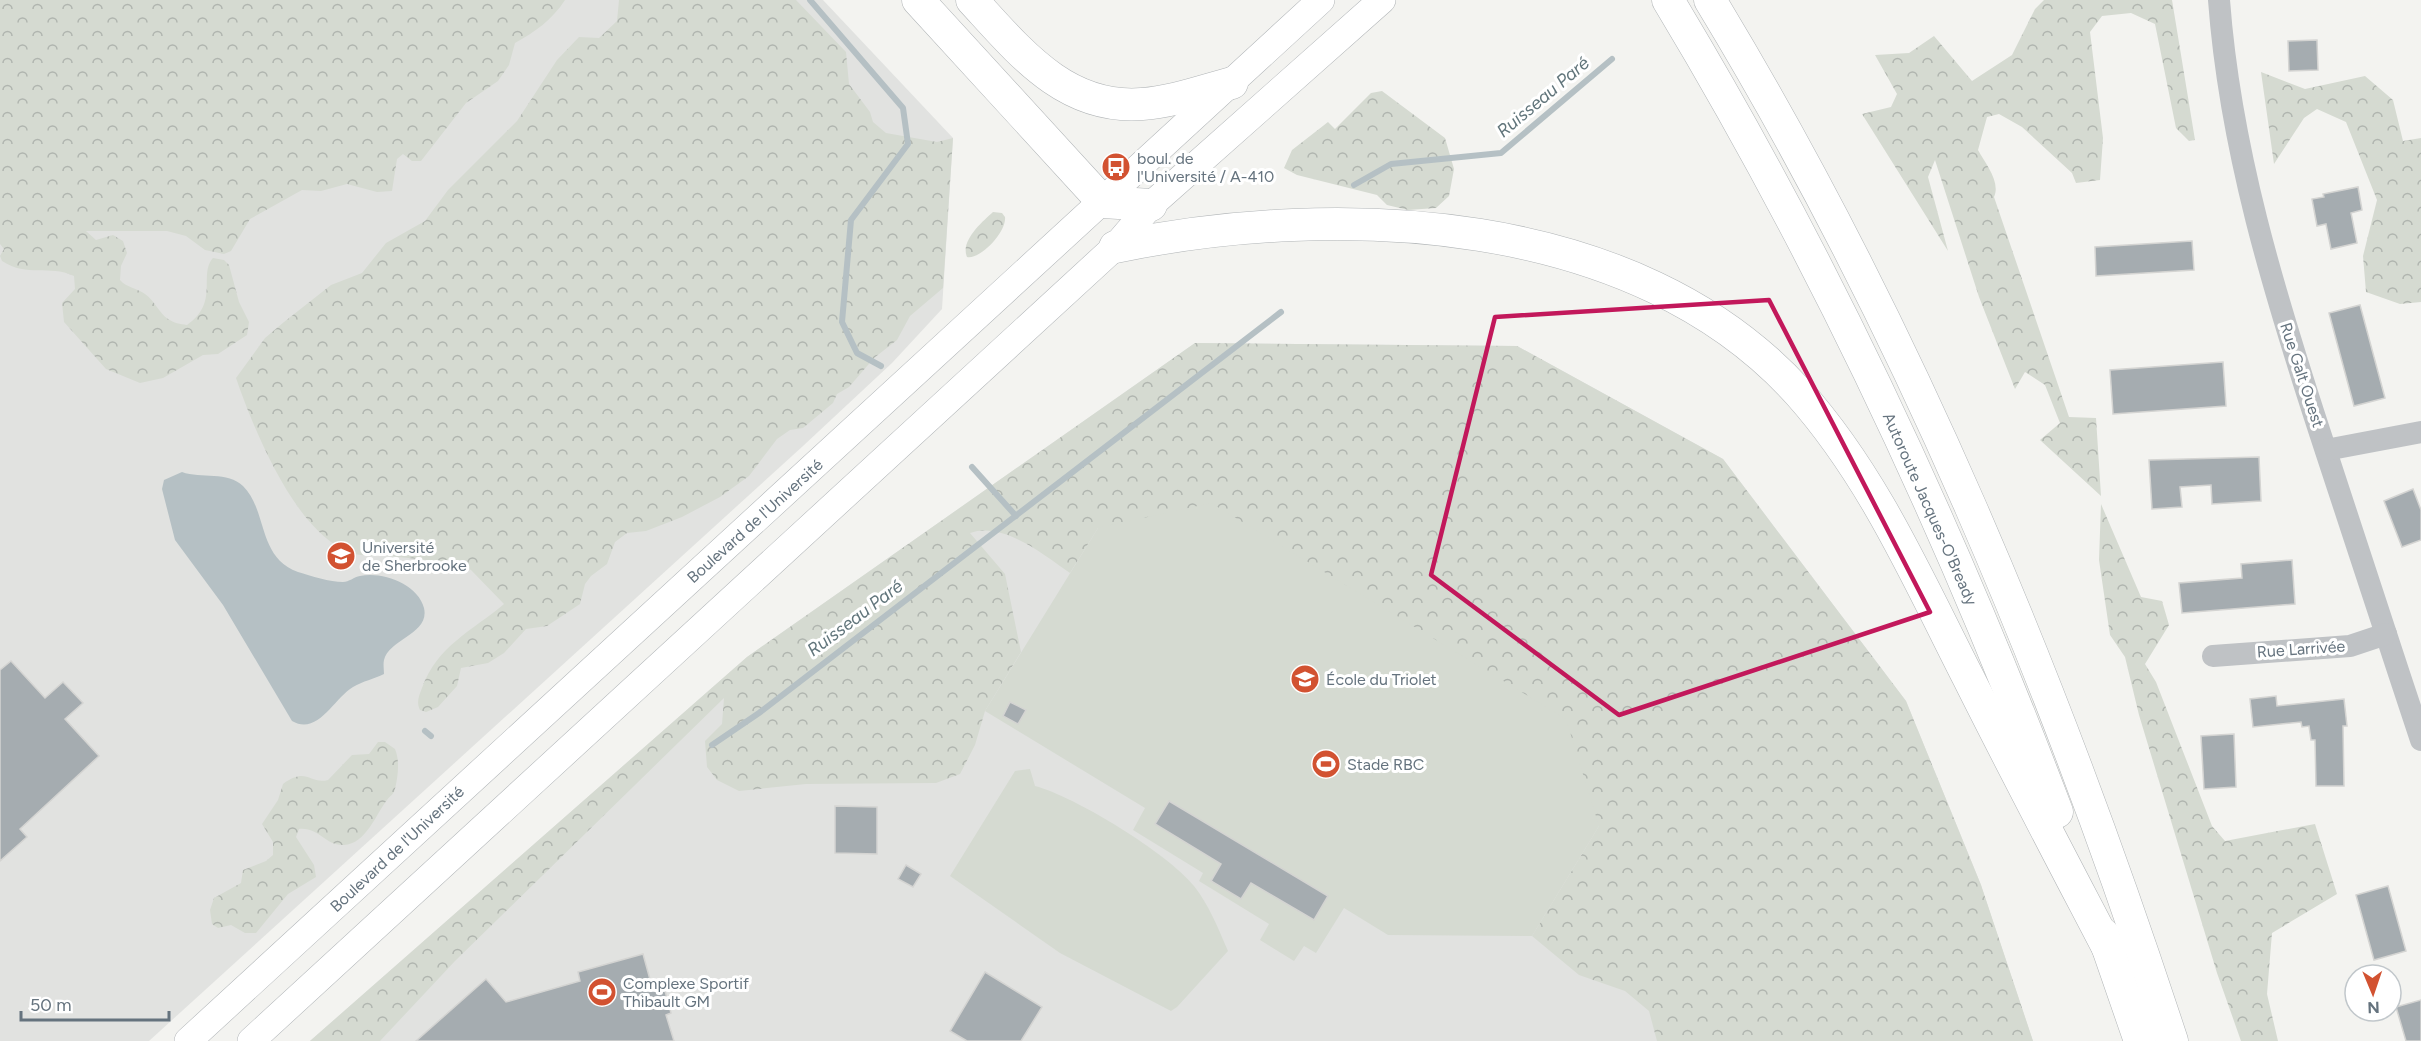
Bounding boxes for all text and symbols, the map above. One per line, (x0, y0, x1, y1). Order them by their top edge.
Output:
water label: Ruisseau Paré (1492, 52, 1594, 142)
place label: boul. de l'Université / A-410 (1137, 149, 1274, 186)
bus stop icon: boul. de l'Université / A-410 (1100, 151, 1132, 183)
street label: Rue Galt Ouest (2276, 320, 2328, 430)
street label: Autoroute Jacques-O'Bready (1879, 410, 1981, 609)
street label: Boulevard de l'Université (683, 455, 827, 587)
place label: Université de Sherbrooke (362, 538, 467, 575)
school or university icon: Université de Sherbrooke (325, 540, 357, 572)
water label: Ruisseau Paré (803, 575, 907, 661)
street label: Rue Larrivée (2256, 636, 2346, 662)
school or university icon: École du Triolet (1289, 663, 1321, 695)
place label: École du Triolet (1326, 670, 1437, 689)
sports icon: Stade RBC (1310, 748, 1342, 780)
place label: Stade RBC (1347, 755, 1424, 774)
street label: Boulevard de l'Université (326, 782, 468, 916)
north arrow (2343, 963, 2403, 1023)
place label: Complexe Sportif Thibault GM (623, 974, 749, 1011)
sports icon: Complexe Sportif Thibault GM (586, 976, 618, 1008)
scale bar (21, 984, 170, 1022)
text: 50 m (30, 994, 72, 1016)
text: N (2367, 998, 2380, 1017)

